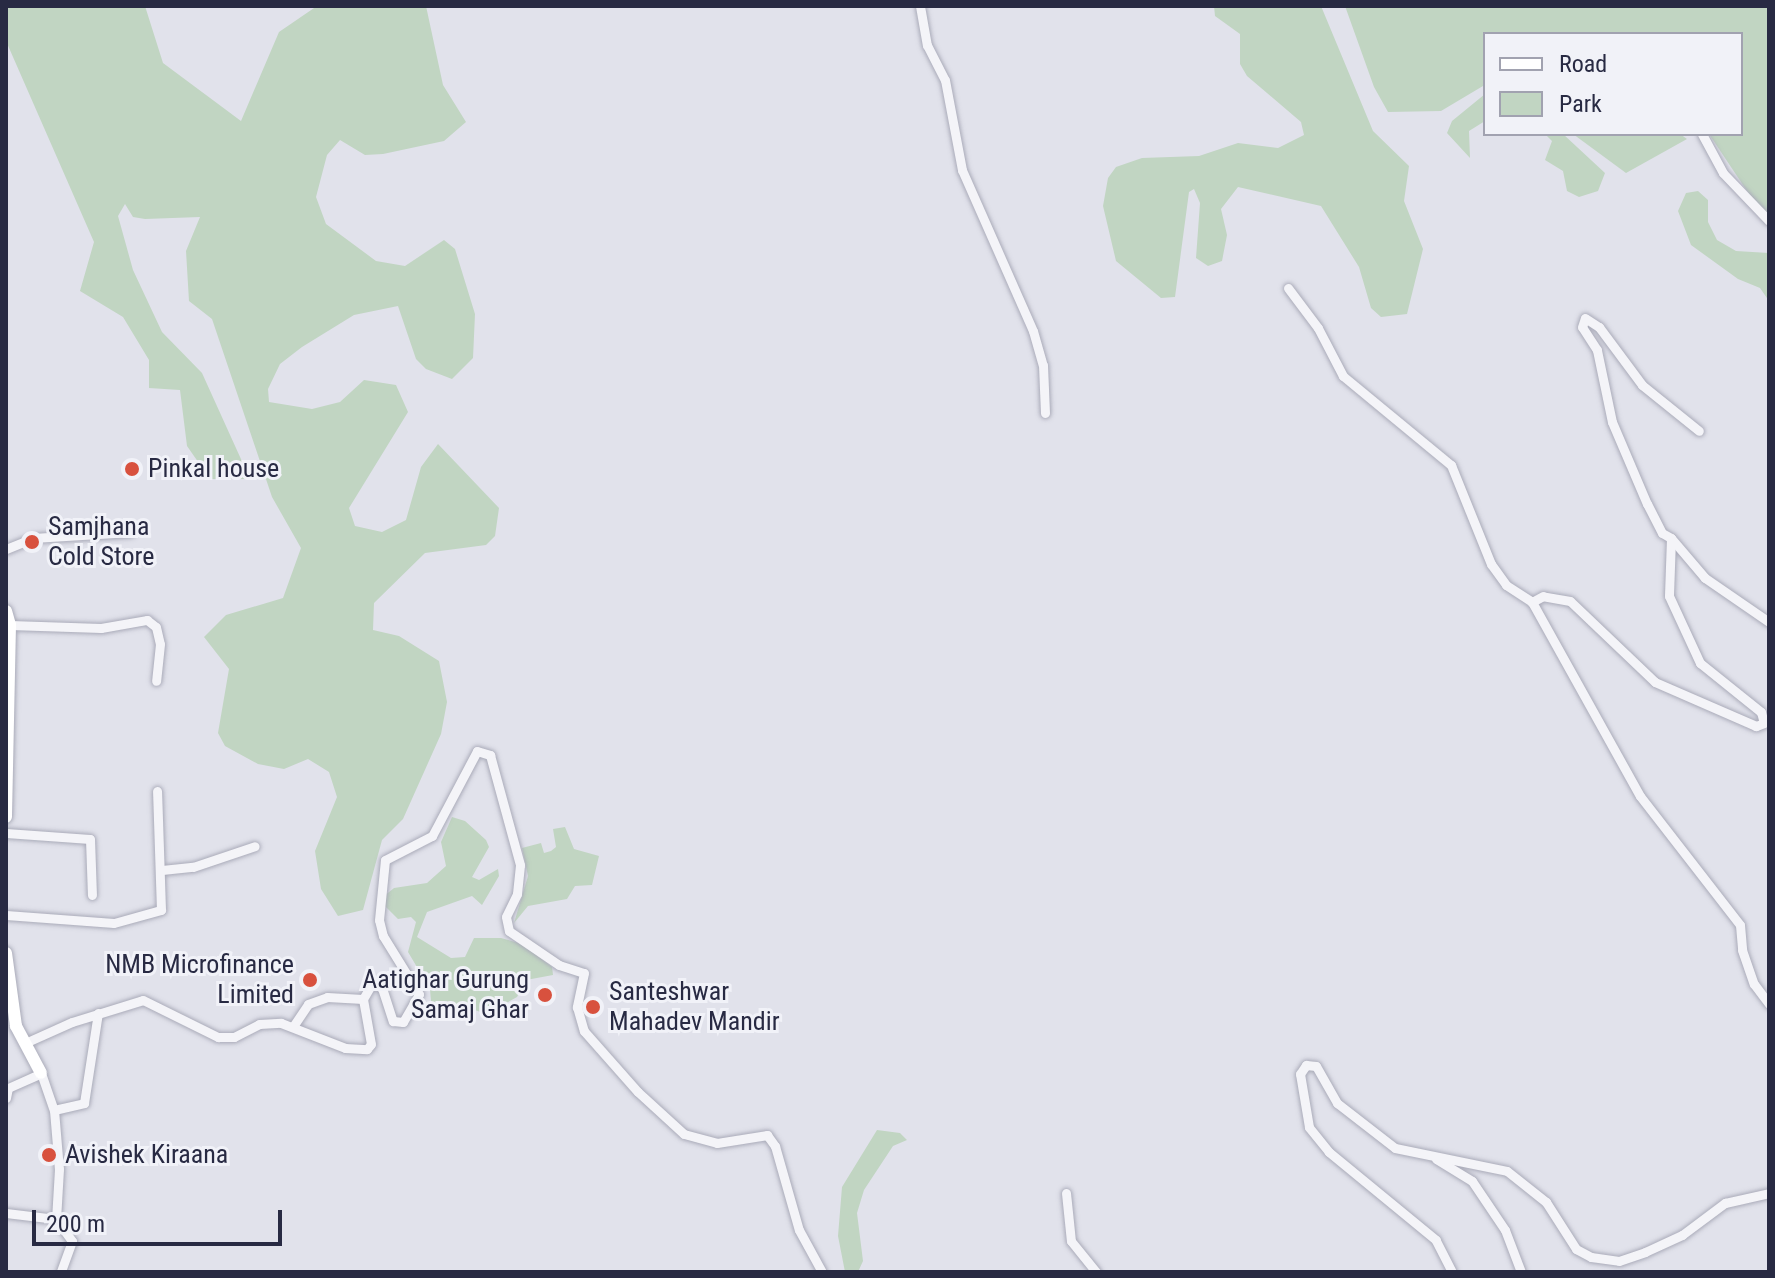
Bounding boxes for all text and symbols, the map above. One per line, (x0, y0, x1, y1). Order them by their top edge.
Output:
legend (1483, 32, 1743, 136)
text: Road (1559, 50, 1607, 78)
text: Park (1559, 90, 1602, 118)
place label: Pinkal house (148, 453, 279, 485)
marker: Pinkal house (123, 460, 141, 478)
place label: Samjhana Cold Store (48, 511, 154, 572)
marker: Samjhana Cold Store (23, 533, 41, 551)
place label: NMB Microfinance Limited (105, 949, 294, 1010)
place label: Aatighar Gurung Samaj Ghar (362, 964, 529, 1026)
marker: NMB Microfinance Limited (301, 971, 319, 989)
place label: Santeshwar Mahadev Mandir (609, 976, 780, 1038)
marker: Aatighar Gurung Samaj Ghar (536, 986, 554, 1004)
marker: Santeshwar Mahadev Mandir (584, 998, 602, 1016)
place label: Avishek Kiraana (65, 1139, 228, 1171)
marker: Avishek Kiraana (40, 1146, 58, 1164)
scale bar (36, 1194, 286, 1244)
text: 200 m (46, 1210, 105, 1238)

